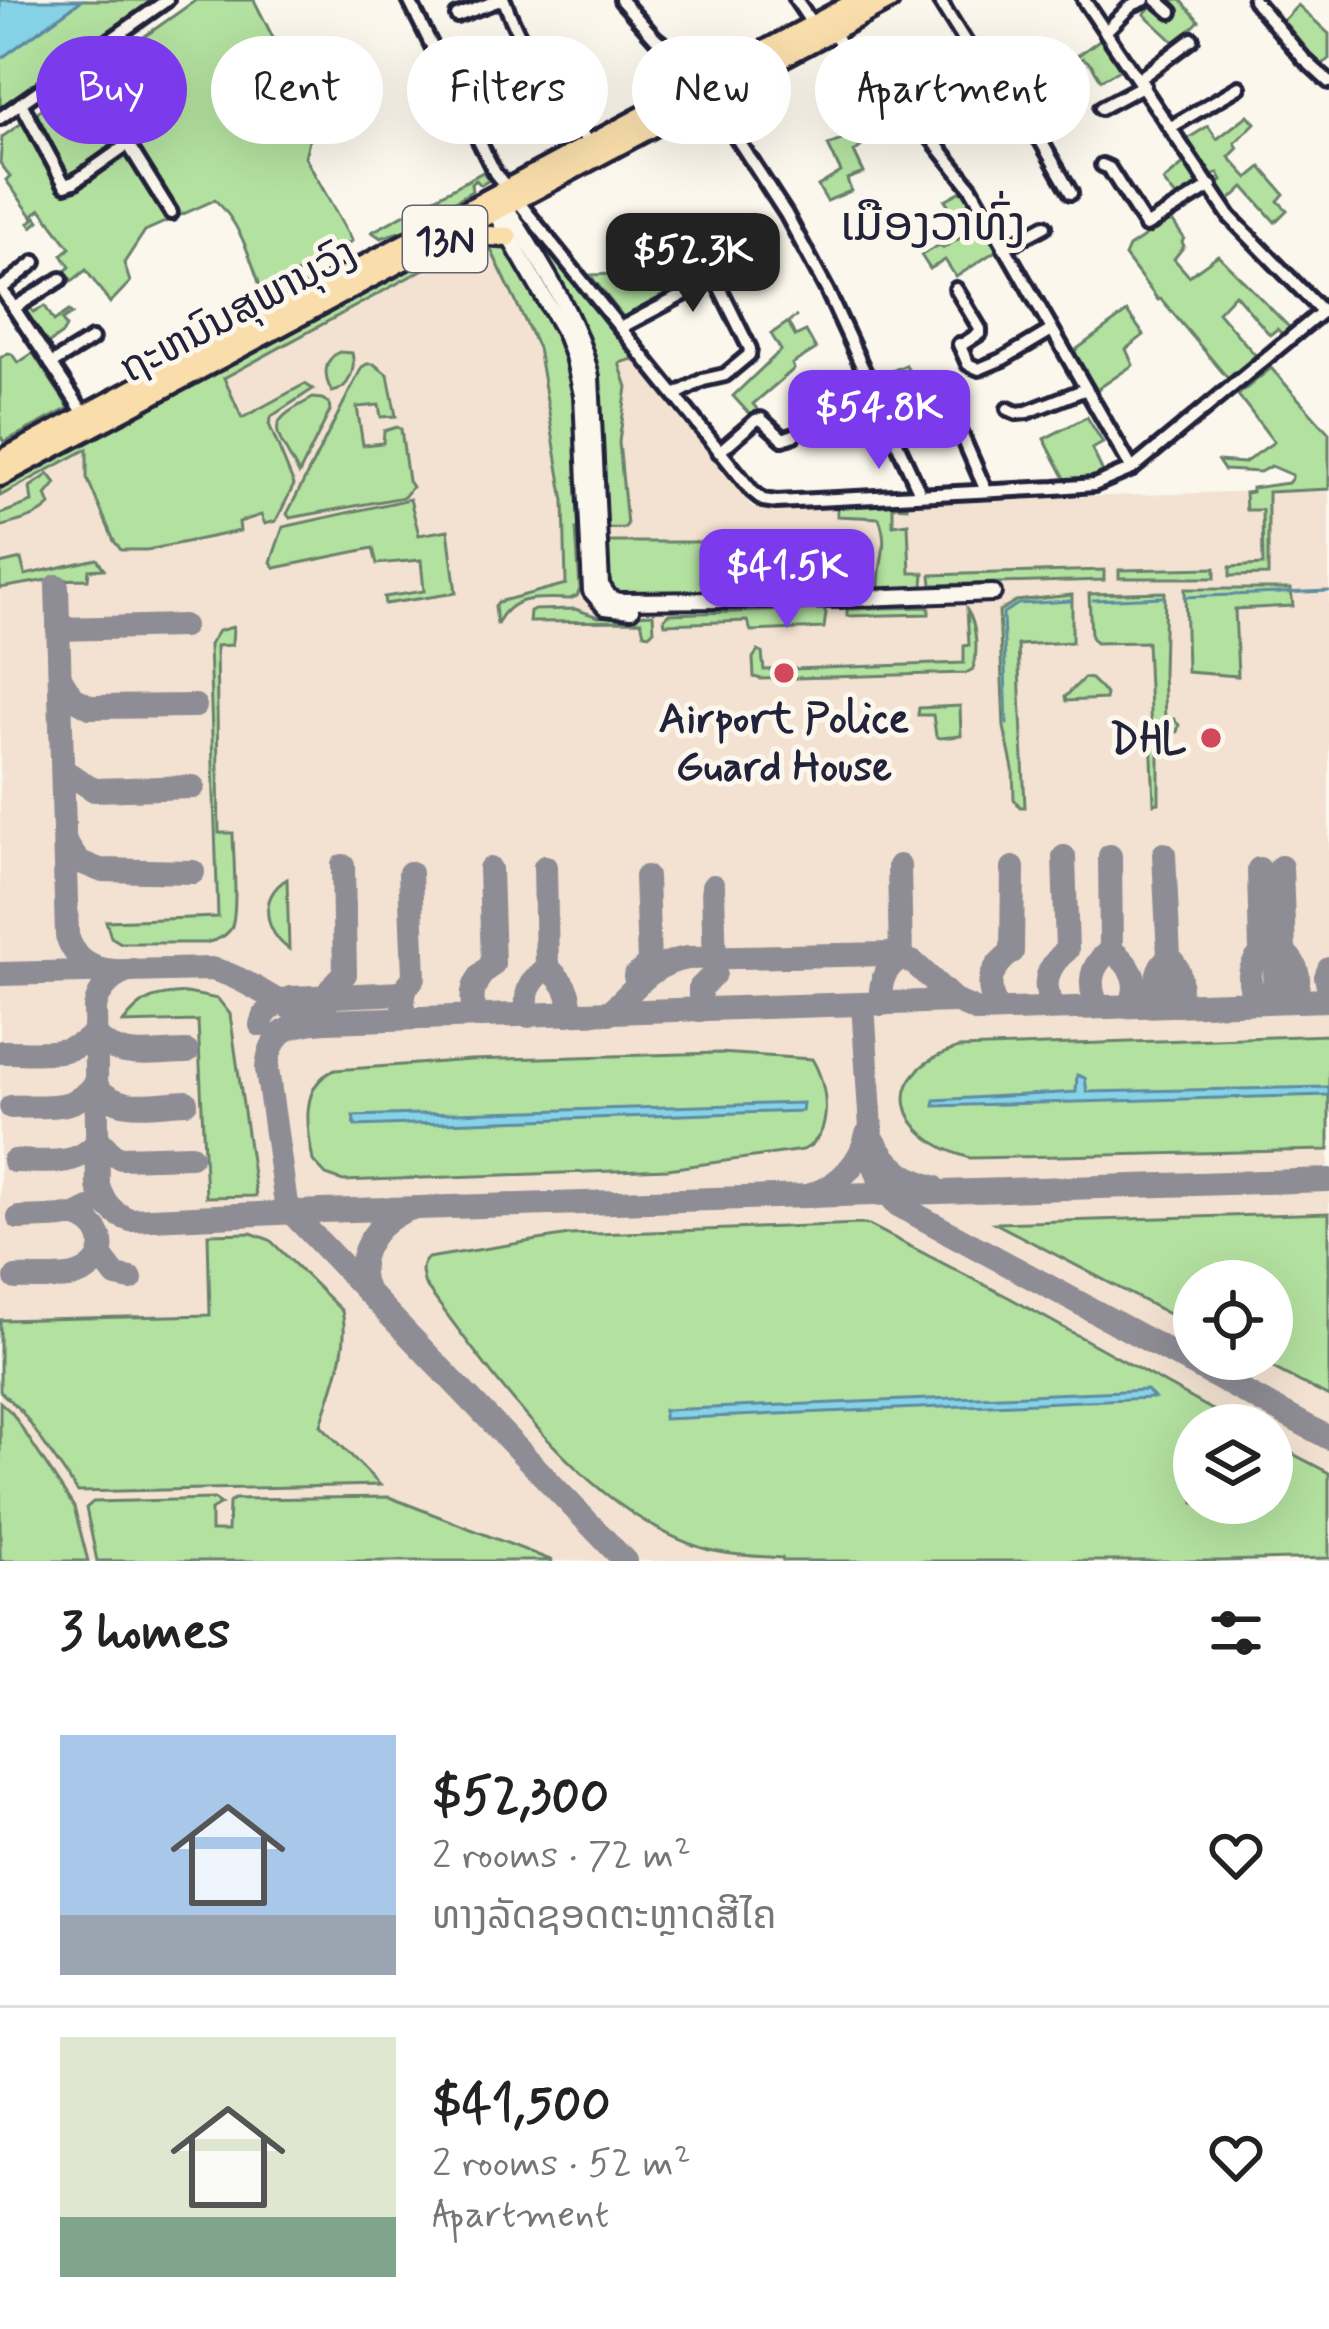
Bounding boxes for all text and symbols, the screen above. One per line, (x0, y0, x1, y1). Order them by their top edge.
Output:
chip: Buy (36, 36, 187, 144)
chip: Rent (211, 36, 383, 144)
chip: Filters (407, 36, 608, 144)
chip: New (632, 36, 791, 144)
chip: Apartment (815, 36, 1090, 144)
district label: ເມືອງວາທົ່ງ (840, 190, 1026, 258)
road number: 13N (403, 206, 487, 272)
pin: $52.3K (595, 213, 791, 315)
text: $52.3K (633, 226, 753, 277)
street label: ຖະຫນົນສຸພານຸວົງ (111, 227, 367, 398)
pin: $54.8K (781, 370, 977, 472)
text: $54.8K (815, 383, 943, 434)
pin: $41.5K (689, 529, 885, 631)
text: $41.5K (726, 542, 848, 593)
marker: Airport Police Guard House (771, 660, 797, 686)
place label: Airport Police Guard House (659, 693, 910, 796)
place label: DHL (1110, 714, 1187, 769)
marker: DHL (1198, 725, 1224, 751)
map controls (1173, 1260, 1293, 1524)
button: locate (1173, 1260, 1293, 1380)
button: layers (1173, 1404, 1293, 1524)
text: 3 homes (60, 1600, 230, 1666)
icon: filters (1203, 1600, 1269, 1666)
text: $52,300 (432, 1765, 609, 1831)
icon: home (156, 1783, 300, 1927)
icon: heart (1203, 1822, 1269, 1888)
text: 2 rooms · 72 m² (432, 1831, 691, 1882)
text: ທາງລັດຊອດຕະຫຼາດສີໄຄ (432, 1892, 776, 1943)
text: $41,500 (432, 2073, 611, 2139)
icon: home (156, 2085, 300, 2229)
icon: heart (1203, 2124, 1269, 2190)
text: 2 rooms · 52 m² (432, 2139, 691, 2190)
text: Apartment (432, 2190, 609, 2241)

